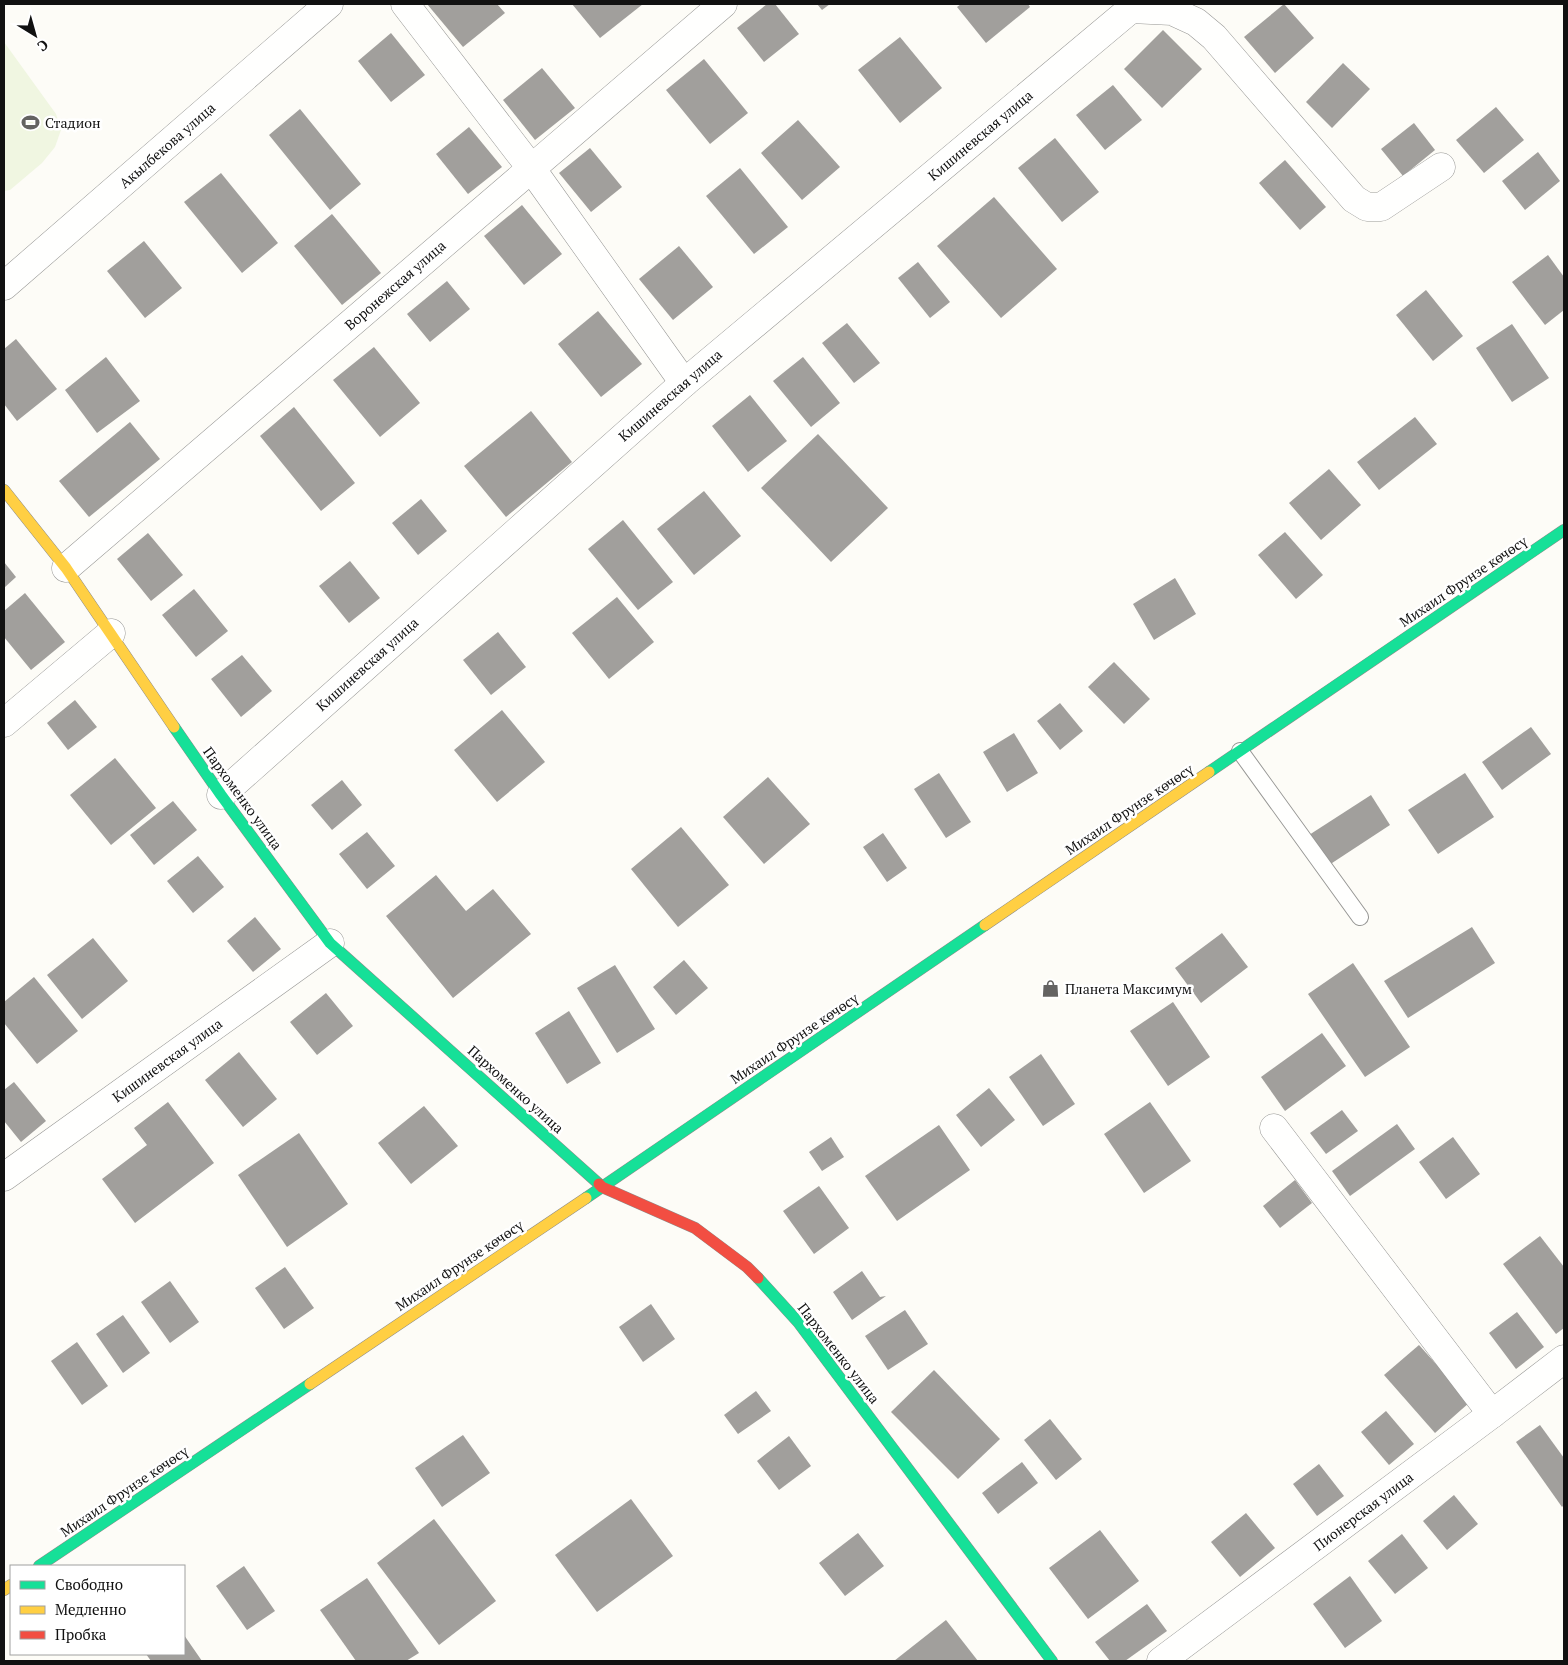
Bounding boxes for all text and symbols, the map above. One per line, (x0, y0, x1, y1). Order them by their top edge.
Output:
north arrow (10, 10, 60, 60)
text: С (34, 35, 52, 56)
street label: Кишиневская улица (924, 85, 1036, 185)
street label: Акылбекова улица (115, 98, 219, 192)
sports icon: Стадион (21, 112, 41, 132)
place label: Стадион (45, 113, 101, 132)
street label: Воронежская улица (341, 236, 449, 334)
street label: Кишиневская улица (614, 345, 726, 445)
street label: Михаил Фрунзе көчөсү (1395, 531, 1531, 631)
street label: Кишиневская улица (312, 613, 422, 715)
street label: Пархоменко улица (199, 743, 287, 853)
street label: Михаил Фрунзе көчөсү (1061, 759, 1197, 859)
shop icon: Планета Максимум (1041, 978, 1061, 998)
place label: Планета Максимум (1065, 979, 1192, 998)
street label: Михаил Фрунзе көчөсү (726, 988, 862, 1088)
street label: Кишиневская улица (108, 1014, 226, 1106)
street label: Пархоменко улица (464, 1041, 568, 1137)
street label: Михаил Фрунзе көчөсү (391, 1215, 527, 1315)
street label: Пархоменко улица (794, 1299, 884, 1407)
street label: Михаил Фрунзе көчөсү (56, 1441, 192, 1541)
street label: Пионерская улица (1309, 1467, 1417, 1555)
legend (10, 1565, 185, 1655)
text: Свободно (55, 1574, 123, 1594)
text: Медленно (55, 1599, 126, 1619)
text: Пробка (55, 1624, 107, 1644)

